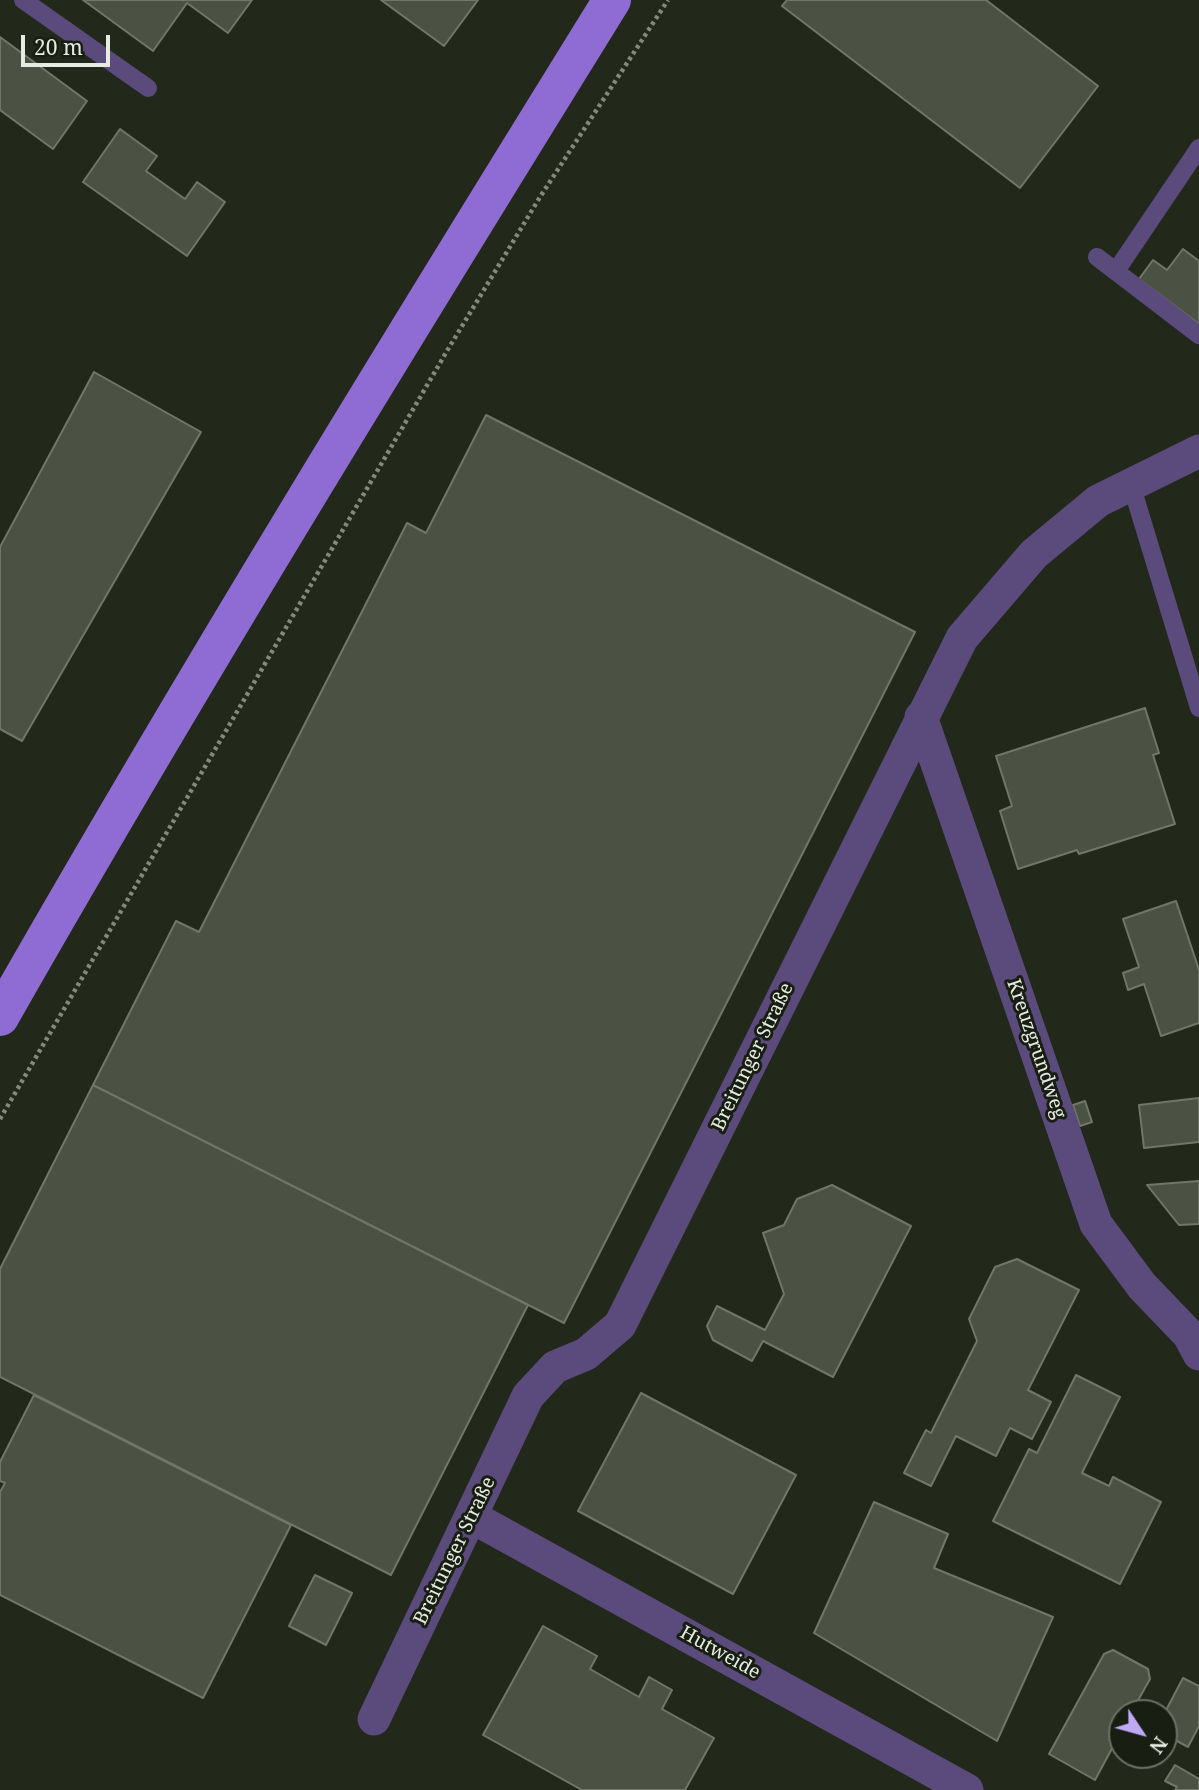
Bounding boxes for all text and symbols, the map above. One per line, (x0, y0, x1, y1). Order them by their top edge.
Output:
scale bar (24, 21, 114, 65)
text: 20 m (34, 33, 83, 61)
street label: Kreuzgrundweg (1001, 976, 1071, 1122)
street label: Breitunger Straße (707, 979, 799, 1135)
street label: Breitunger Straße (409, 1473, 501, 1629)
street label: Hutweide (676, 1622, 764, 1684)
north arrow (1108, 1699, 1178, 1769)
text: N (1143, 1731, 1173, 1759)

